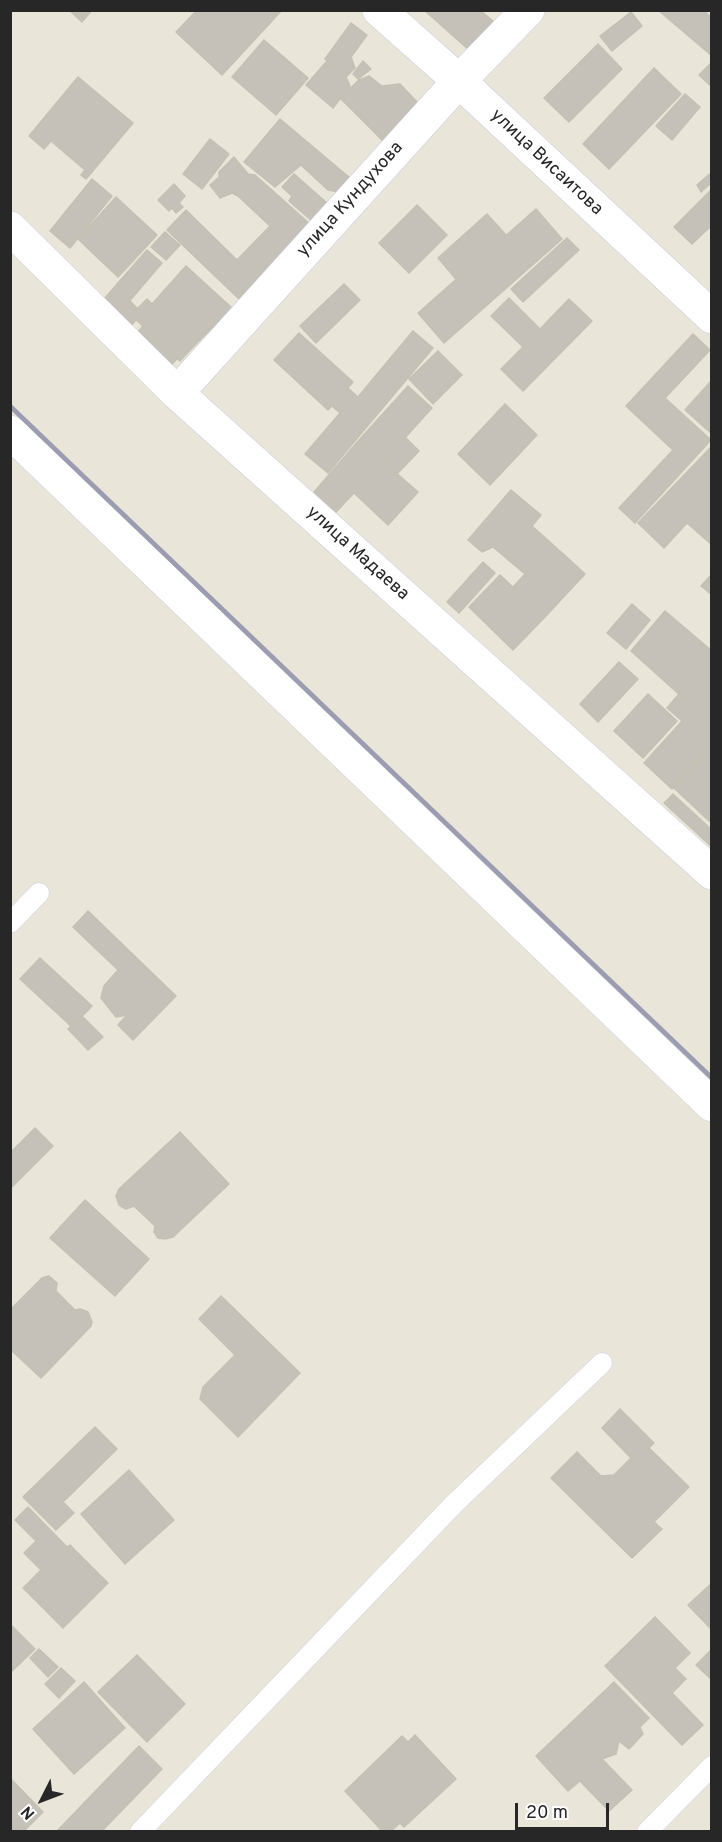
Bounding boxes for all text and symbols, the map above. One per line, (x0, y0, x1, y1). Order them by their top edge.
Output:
street label: улица Висаитова (485, 105, 607, 221)
street label: улица Кундухова (293, 138, 409, 262)
street label: улица Мадаева (301, 502, 413, 606)
north arrow (12, 1770, 72, 1830)
scale bar (518, 1791, 612, 1829)
text: N (17, 1801, 40, 1823)
text: 20 m (526, 1802, 568, 1825)

